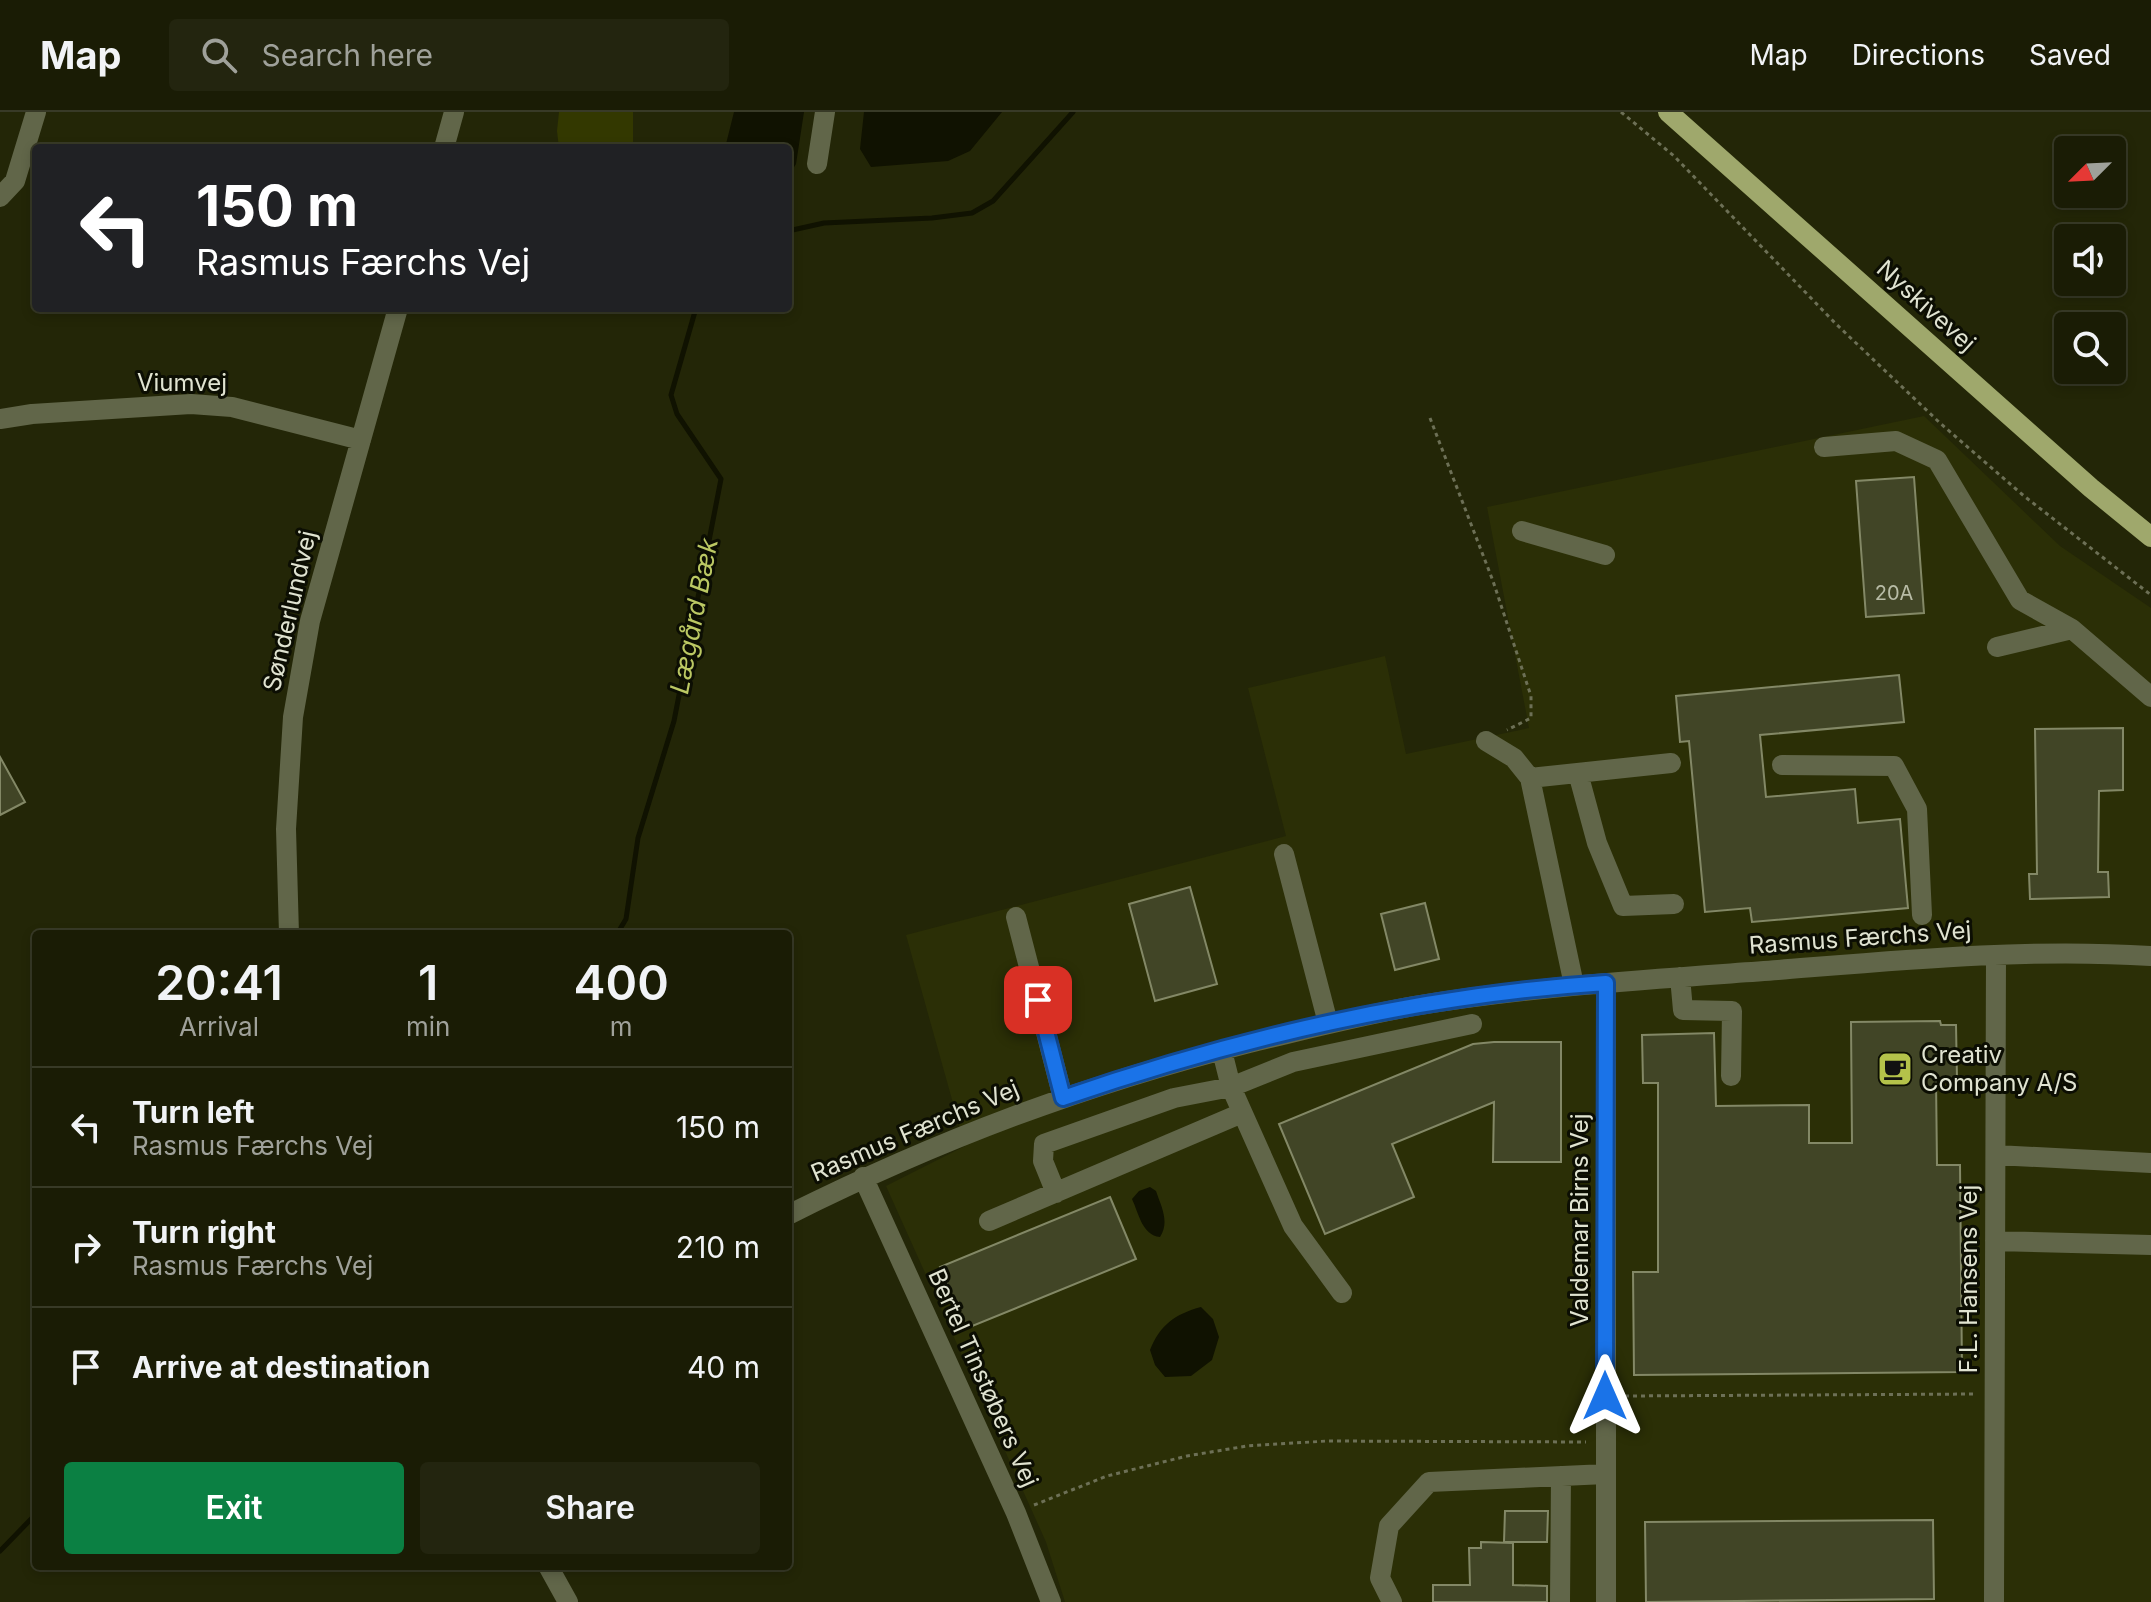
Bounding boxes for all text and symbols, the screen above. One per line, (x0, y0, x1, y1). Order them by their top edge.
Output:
search box (169, 19, 729, 91)
text: Map (40, 32, 121, 78)
icon: search (197, 33, 241, 77)
text: Search here (261, 37, 433, 73)
text: Map (1749, 38, 1808, 72)
text: Directions (1852, 38, 1985, 72)
text: Saved (2029, 38, 2111, 72)
north arrow (2054, 136, 2126, 208)
map controls (2054, 136, 2126, 384)
text: 150 m (196, 172, 358, 240)
icon: left (64, 176, 168, 280)
button: sound (2054, 224, 2126, 296)
text: Rasmus Færchs Vej (196, 240, 530, 284)
street label: Nyskivevej (1871, 254, 1982, 357)
button: search (2054, 312, 2126, 384)
street label: Viumvej (137, 368, 227, 397)
street label: Sønderlundvej (257, 528, 322, 694)
water label: Lægård Bæk (663, 535, 724, 696)
house number: 20A (1875, 581, 1914, 605)
street label: Rasmus Færchs Vej (1748, 915, 1972, 960)
text: 20:41 (155, 953, 283, 1012)
text: 1 (418, 953, 438, 1012)
text: 400 (574, 953, 669, 1012)
pin (1004, 966, 1072, 1034)
icon: arrive (1016, 978, 1060, 1022)
text: Arrival (179, 1011, 259, 1042)
text: min (406, 1011, 450, 1042)
text: m (610, 1011, 633, 1042)
place label: Creativ Company A/S (1921, 1040, 2078, 1097)
cafe icon: Creativ Company A/S (1876, 1050, 1914, 1088)
street label: Rasmus Færchs Vej (807, 1074, 1023, 1187)
text: Turn left (132, 1094, 254, 1130)
icon: left (64, 1105, 108, 1149)
text: 150 m (676, 1109, 760, 1145)
street label: Valdemar Birns Vej (1565, 1113, 1594, 1327)
text: Rasmus Færchs Vej (132, 1130, 373, 1161)
street label: F.L. Hansens Vej (1954, 1185, 1983, 1373)
text: Turn right (132, 1214, 276, 1250)
icon: right (64, 1225, 108, 1269)
text: 210 m (676, 1229, 760, 1265)
text: Rasmus Færchs Vej (132, 1250, 373, 1281)
street label: Bertel Tinstøbers Vej (922, 1264, 1045, 1491)
icon: arrive (64, 1345, 108, 1389)
text: Arrive at destination (132, 1349, 430, 1385)
text: 40 m (687, 1349, 760, 1385)
position arrow (1563, 1354, 1647, 1438)
button: Exit (64, 1462, 404, 1554)
button: Share (420, 1462, 760, 1554)

